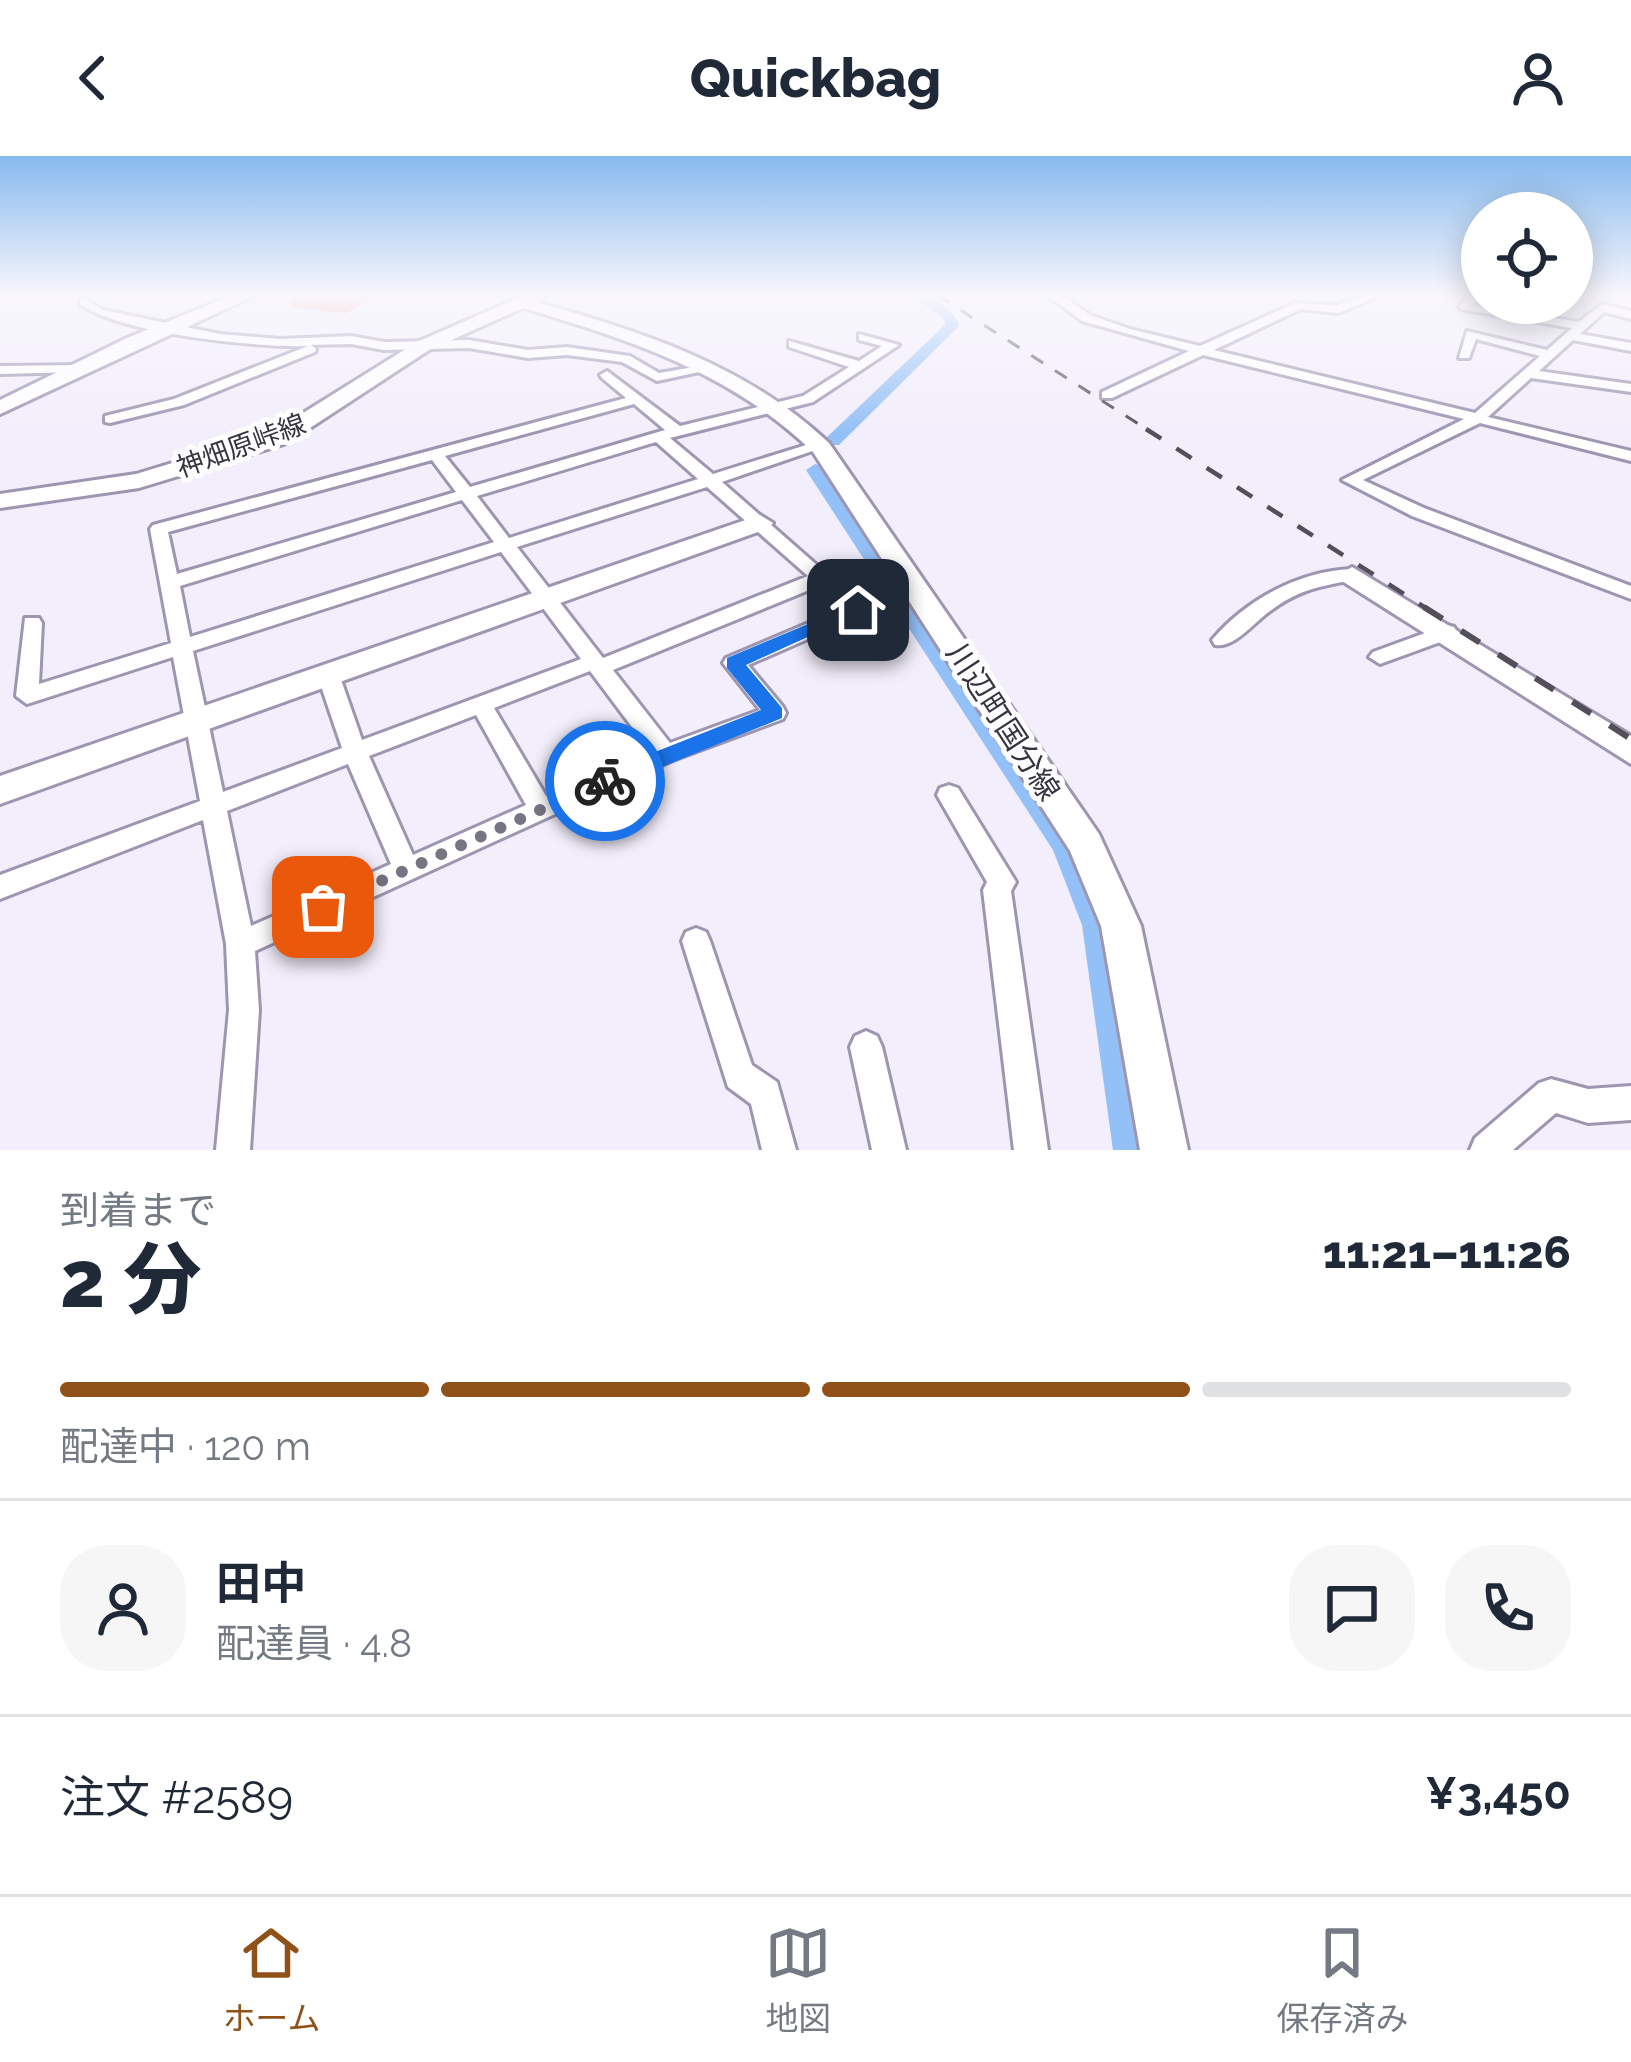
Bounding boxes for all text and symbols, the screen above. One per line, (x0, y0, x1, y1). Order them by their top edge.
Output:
icon: back (60, 45, 126, 111)
icon: person (1505, 45, 1571, 111)
text: Quickbag (690, 46, 941, 110)
map controls (1461, 192, 1593, 324)
button: locate (1461, 192, 1593, 324)
street label: 神畑原峠線 (172, 408, 310, 483)
pin (807, 559, 909, 661)
icon: home (825, 577, 891, 643)
street label: 川辺町国分線 (940, 637, 1067, 807)
courier (545, 721, 665, 841)
icon: bike (572, 748, 638, 814)
pin (272, 856, 374, 958)
icon: bag (290, 874, 356, 940)
text: 到着まで (60, 1187, 216, 1233)
text: 11:21–11:26 (1323, 1226, 1571, 1279)
text: 2 分 (60, 1234, 201, 1325)
text: 配達中 · 120 m (60, 1423, 311, 1469)
button: person (60, 1545, 186, 1671)
button: chat (1289, 1545, 1415, 1671)
button: phone (1445, 1545, 1571, 1671)
text: 田中 (216, 1557, 306, 1610)
text: 配達員 · 4.8 (216, 1620, 412, 1666)
text: ¥3,450 (1425, 1767, 1571, 1820)
text: 注文 #2589 (60, 1771, 293, 1824)
tab: ホーム (222, 1920, 321, 2040)
tab: 地図 (765, 1920, 831, 2040)
tab: 保存済み (1276, 1920, 1408, 2040)

